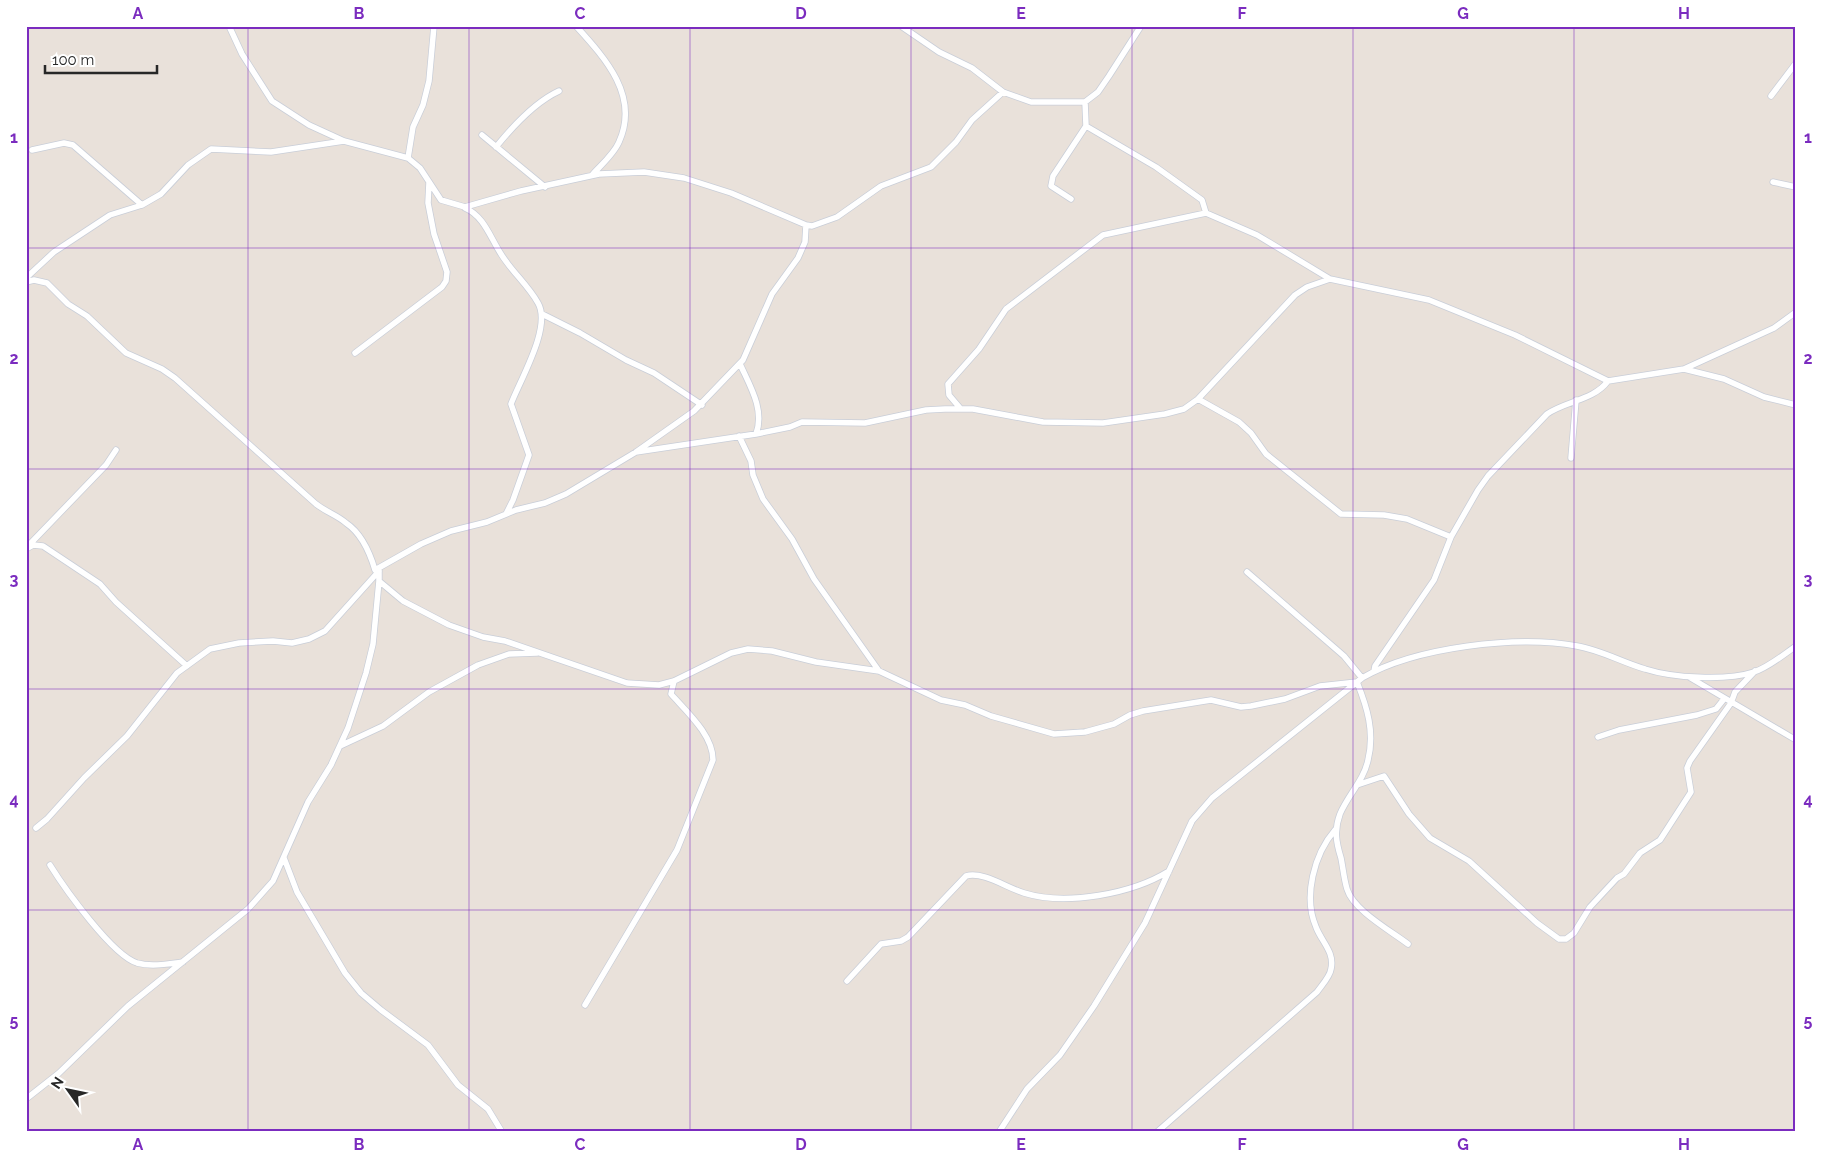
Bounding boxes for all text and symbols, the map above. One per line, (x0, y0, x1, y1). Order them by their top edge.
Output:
text: A (133, 4, 144, 23)
text: B (354, 4, 365, 23)
text: C (575, 4, 586, 23)
text: D (795, 4, 807, 23)
text: E (1016, 4, 1026, 23)
text: F (1237, 4, 1247, 23)
text: G (1457, 4, 1469, 23)
text: H (1678, 4, 1690, 23)
scale bar (45, 42, 158, 74)
text: 100 m (52, 51, 94, 69)
text: 1 (10, 128, 18, 147)
text: 1 (1804, 128, 1812, 147)
text: 2 (9, 349, 19, 368)
text: 2 (1803, 349, 1813, 368)
text: 3 (10, 570, 19, 589)
text: 3 (1804, 570, 1813, 589)
text: 4 (9, 790, 19, 809)
text: 4 (1803, 790, 1813, 809)
text: 5 (10, 1011, 19, 1030)
text: 5 (1804, 1011, 1813, 1030)
north arrow (42, 1066, 92, 1116)
text: N (47, 1074, 67, 1092)
text: A (133, 1135, 144, 1154)
text: B (354, 1135, 365, 1154)
text: C (575, 1135, 586, 1154)
text: D (795, 1135, 807, 1154)
text: E (1016, 1135, 1026, 1154)
text: F (1237, 1135, 1247, 1154)
text: G (1457, 1135, 1469, 1154)
text: H (1678, 1135, 1690, 1154)

